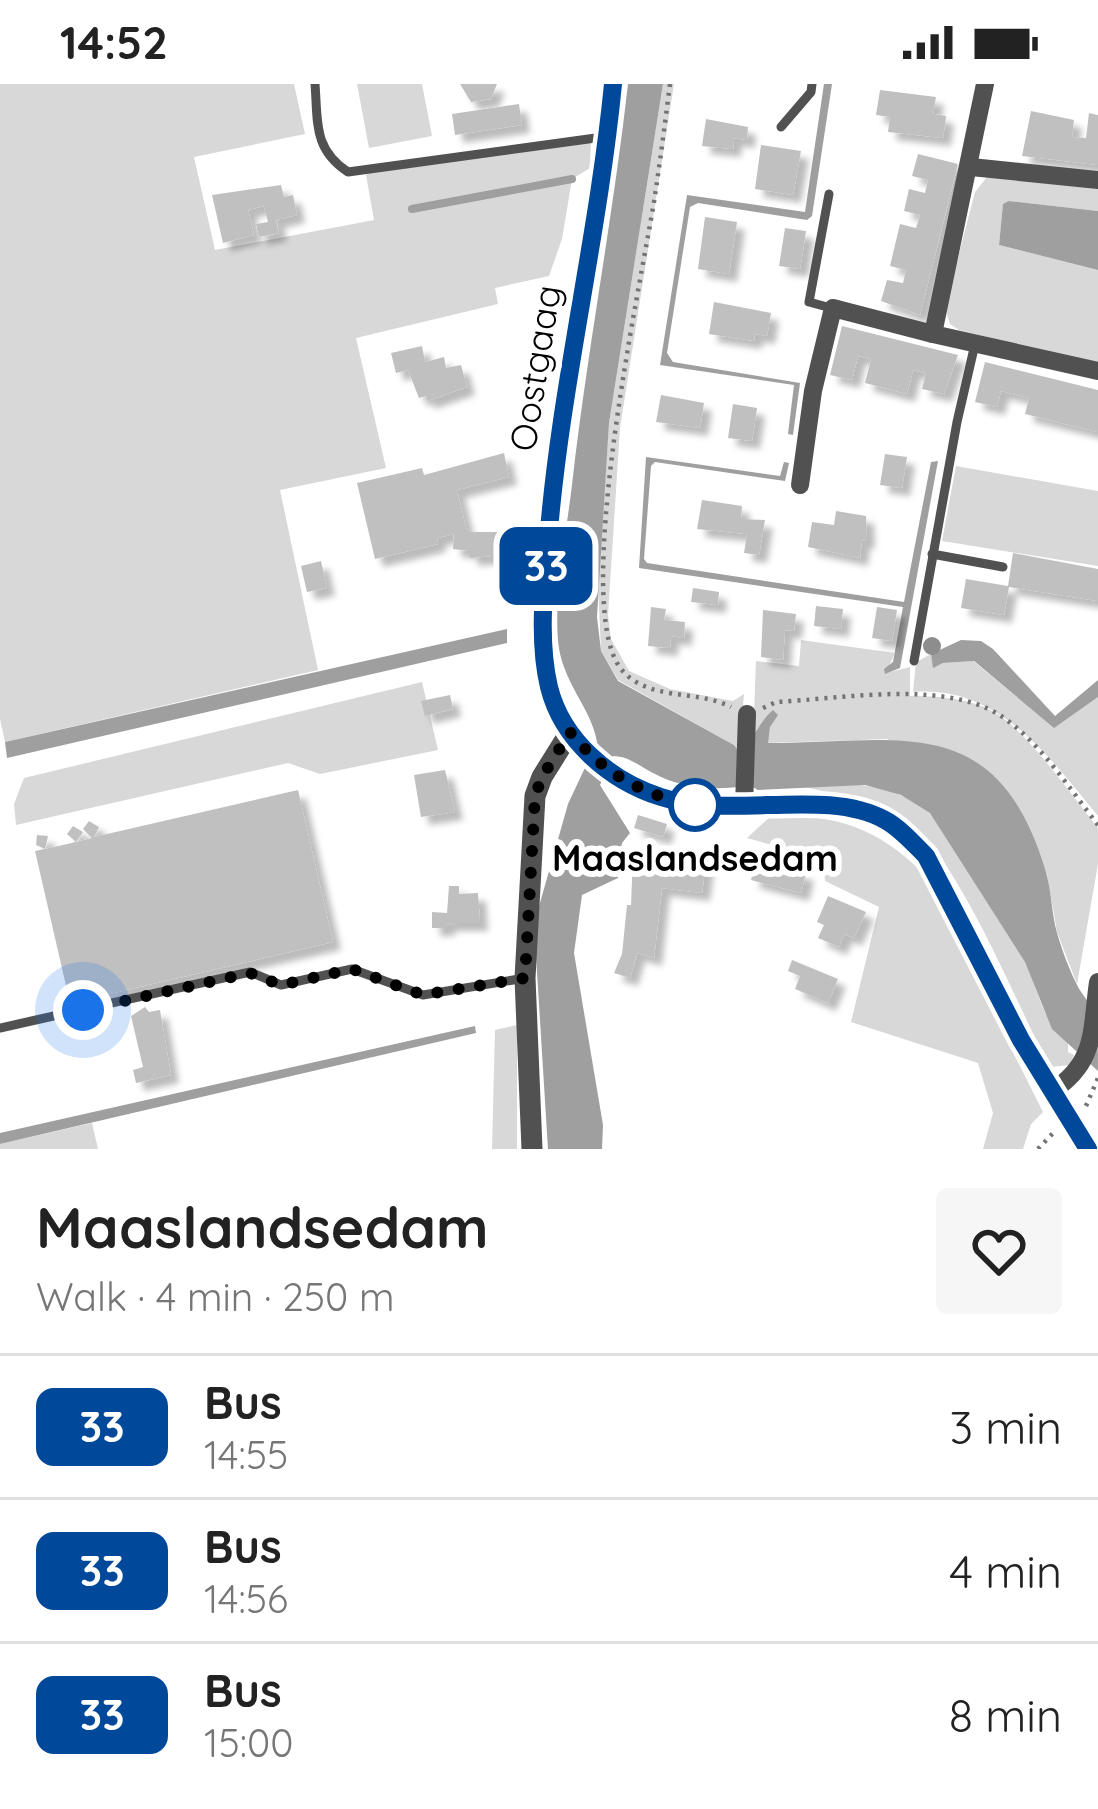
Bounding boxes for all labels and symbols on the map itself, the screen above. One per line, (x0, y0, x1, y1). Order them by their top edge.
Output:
street label: Oostgaag (499, 282, 570, 454)
line badge: 33 (492, 527, 600, 605)
marker: Maaslandsedam (670, 780, 720, 830)
place label: Maaslandsedam (552, 835, 838, 880)
your location (53, 980, 113, 1040)

